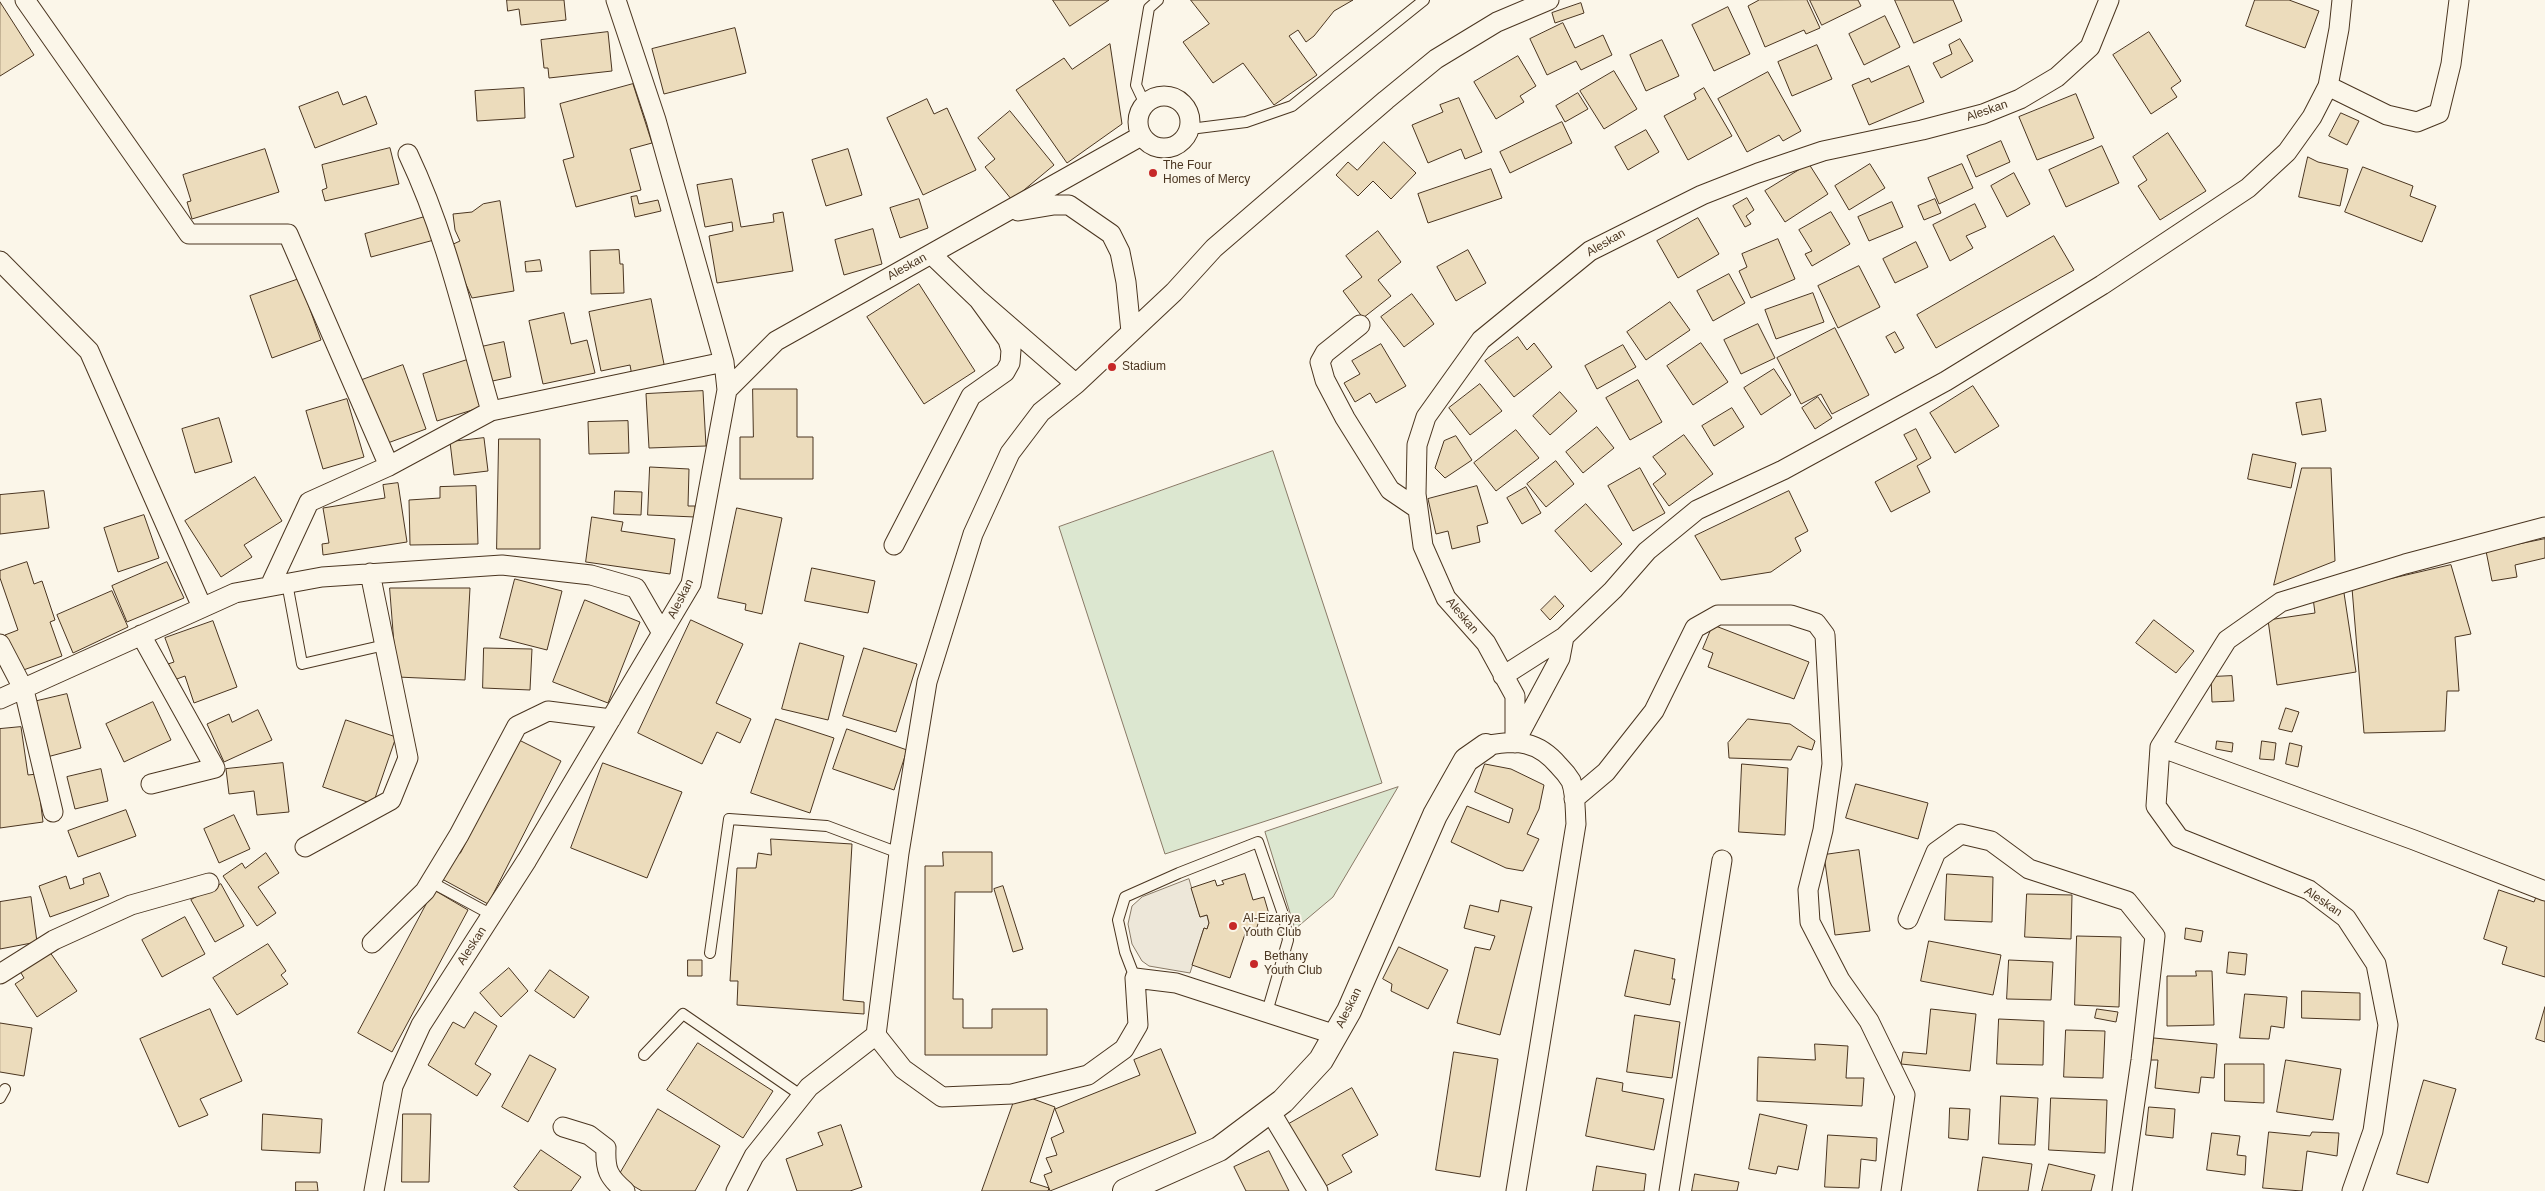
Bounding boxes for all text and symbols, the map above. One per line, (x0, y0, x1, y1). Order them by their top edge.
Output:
street label: Aleskan (1964, 97, 2010, 125)
place label: The Four Homes of Mercy (1163, 159, 1250, 187)
marker: The Four Homes of Mercy (1147, 167, 1159, 179)
street label: Aleskan (1584, 226, 1628, 260)
street label: Aleskan (885, 250, 929, 284)
place label: Stadium (1122, 360, 1166, 374)
marker: Stadium (1106, 361, 1118, 373)
street label: Aleskan (665, 577, 697, 621)
street label: Aleskan (1443, 595, 1481, 637)
street label: Aleskan (2301, 884, 2345, 920)
place label: Al-Eizariya Youth Club (1243, 912, 1301, 940)
marker: Al-Eizariya Youth Club (1227, 920, 1239, 932)
street label: Aleskan (454, 924, 490, 968)
place label: Bethany Youth Club (1264, 950, 1322, 978)
marker: Bethany Youth Club (1248, 958, 1260, 970)
street label: Aleskan (1333, 986, 1365, 1030)

